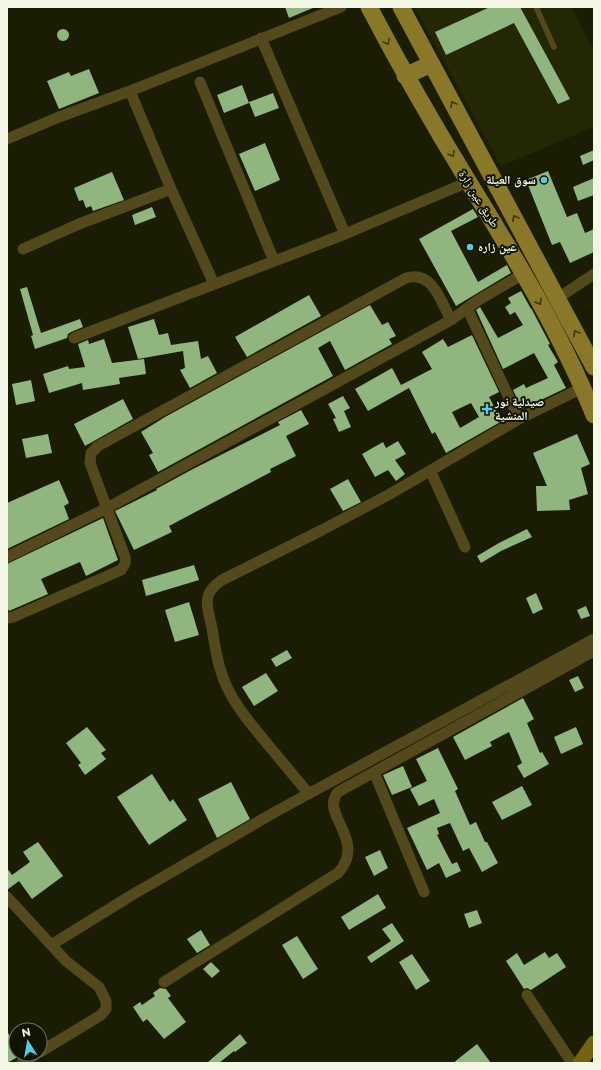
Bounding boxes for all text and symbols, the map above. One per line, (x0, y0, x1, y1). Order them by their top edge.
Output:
one-way arrow (382, 37, 390, 45)
one-way arrow (450, 101, 458, 108)
one-way arrow (447, 150, 454, 157)
street label: طريق عين زارة (456, 167, 503, 231)
place label: سوق العيلة (486, 172, 536, 188)
marker: سوق العيلة (539, 175, 549, 185)
one-way arrow (512, 215, 519, 222)
place label: عين زاره (478, 239, 517, 255)
marker: عين زاره (465, 242, 475, 252)
one-way arrow (535, 298, 542, 305)
one-way arrow (573, 330, 581, 337)
place label: صيدلية نور المنشية (494, 394, 544, 423)
marker: صيدلية نور المنشية (482, 404, 492, 414)
north arrow (8, 1022, 48, 1062)
text: N (20, 1024, 32, 1040)

